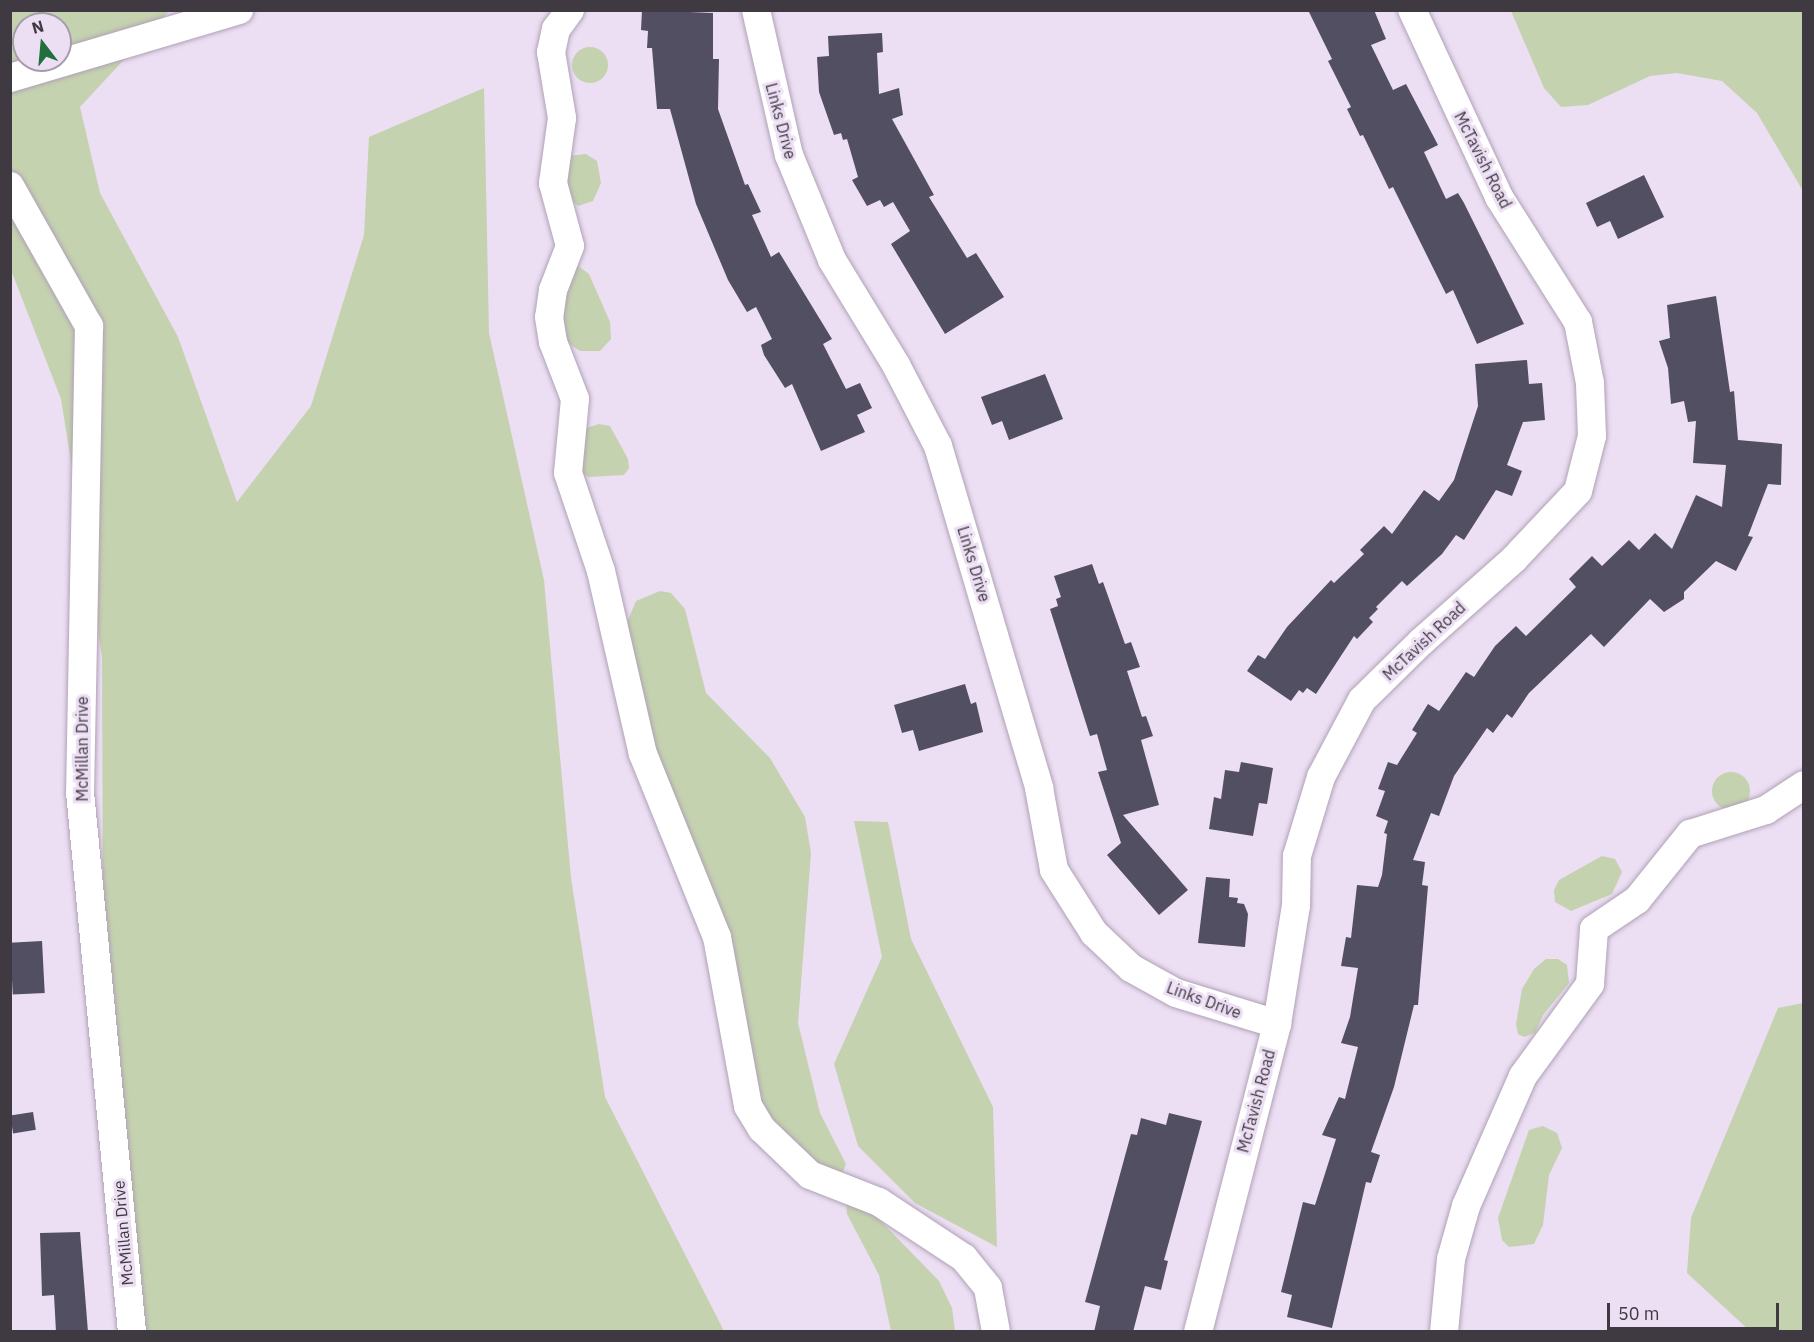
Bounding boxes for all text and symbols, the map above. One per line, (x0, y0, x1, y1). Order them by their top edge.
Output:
north arrow (12, 12, 72, 72)
text: N (29, 15, 46, 38)
street label: Links Drive (762, 81, 800, 161)
street label: McTavish Road (1450, 108, 1516, 212)
street label: Links Drive (953, 524, 995, 604)
street label: McTavish Road (1379, 598, 1469, 684)
street label: McMillan Drive (72, 696, 92, 802)
street label: Links Drive (1164, 978, 1244, 1022)
street label: McTavish Road (1233, 1047, 1279, 1155)
street label: McMillan Drive (109, 1180, 137, 1286)
scale bar (1610, 1291, 1782, 1329)
text: 50 m (1618, 1302, 1660, 1325)

